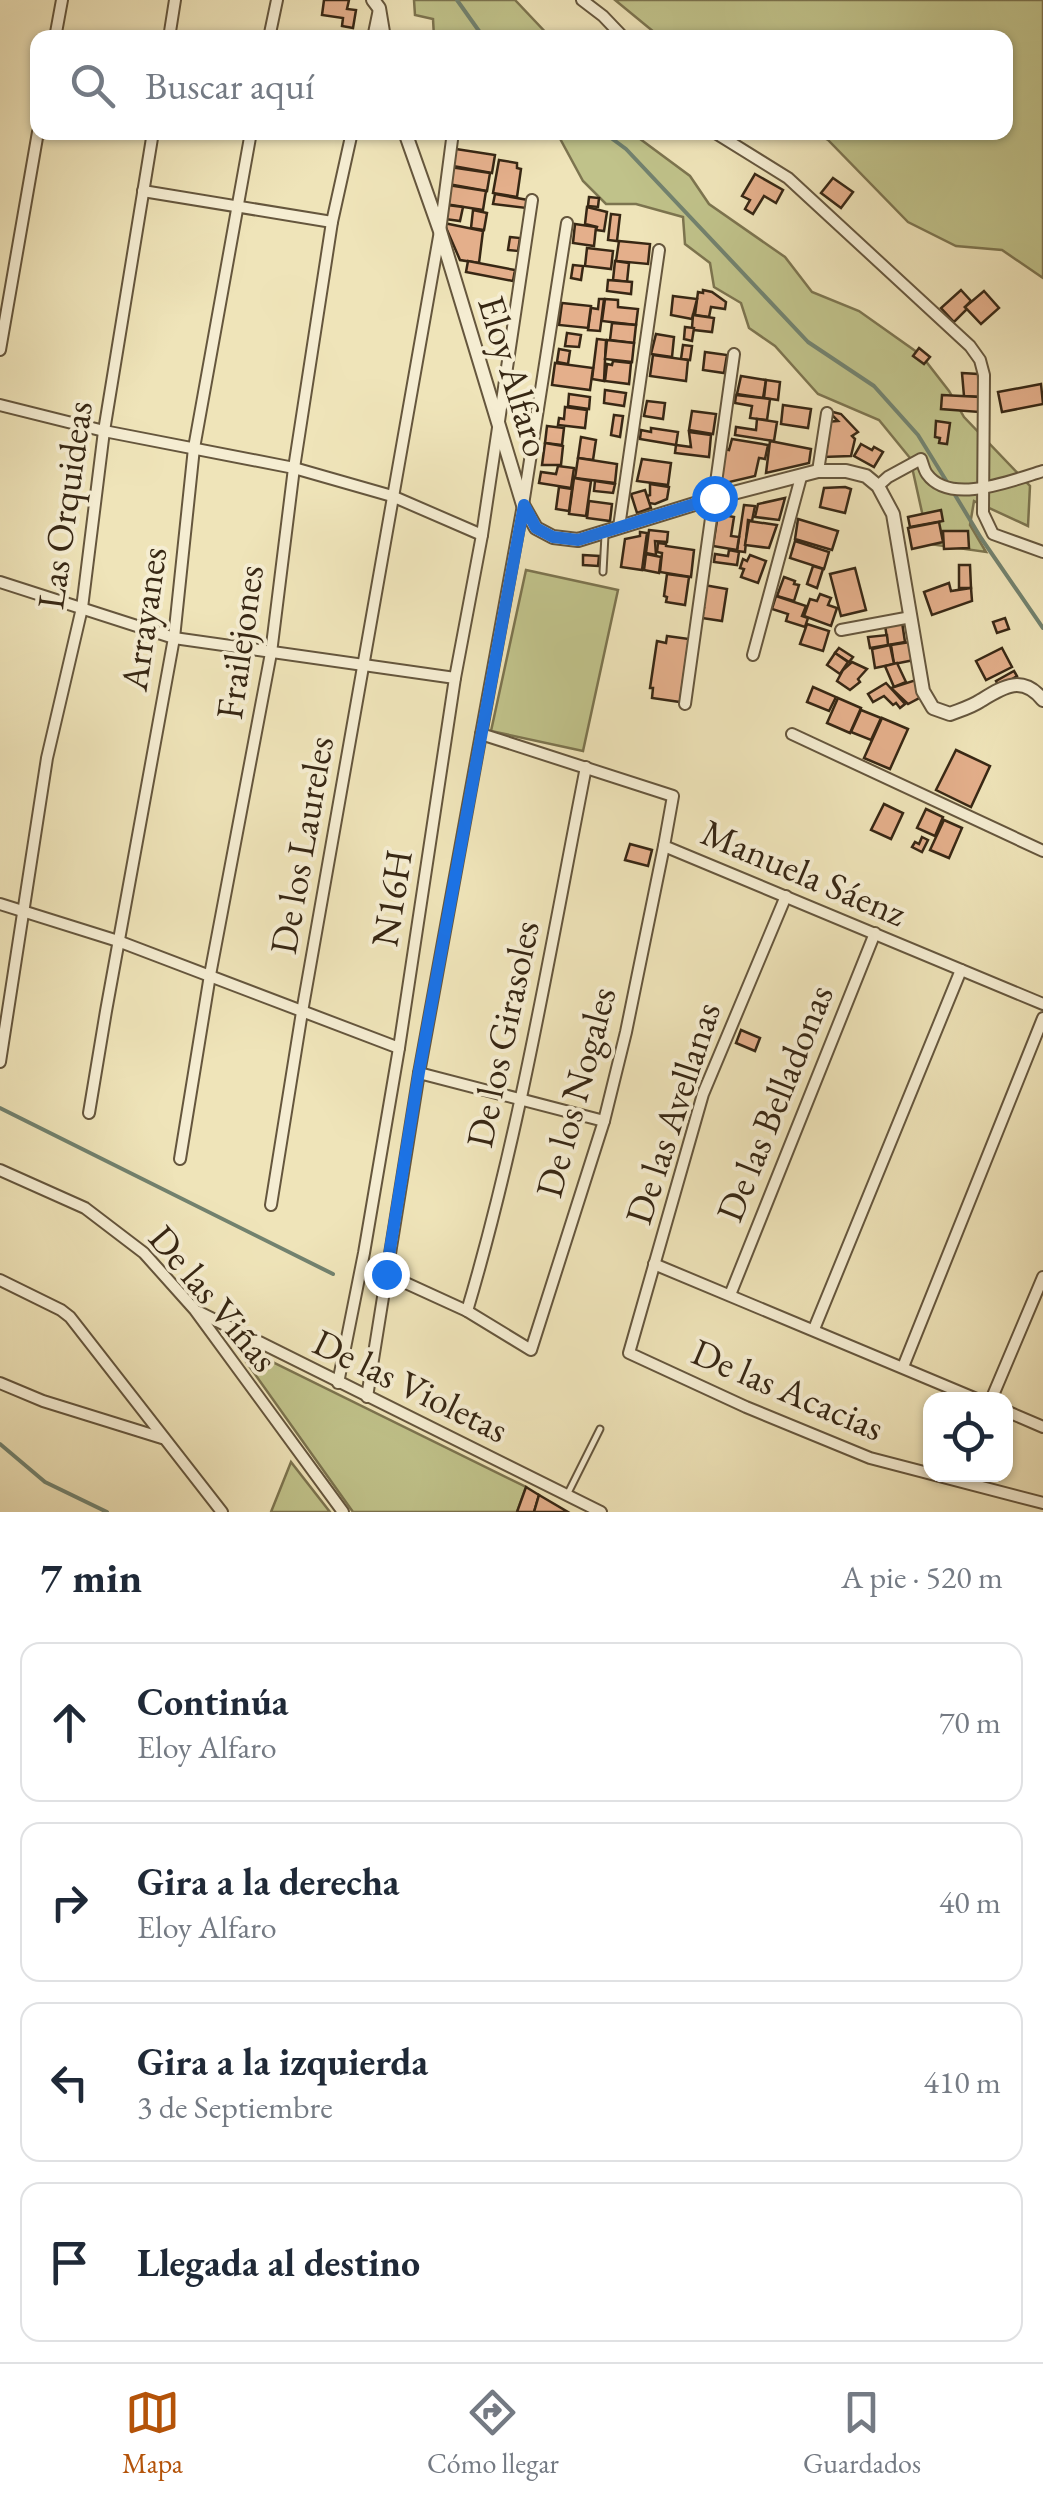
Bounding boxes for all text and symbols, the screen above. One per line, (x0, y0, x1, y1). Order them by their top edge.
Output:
search box (30, 30, 1013, 140)
icon: search (65, 58, 120, 113)
text: Buscar aquí (145, 61, 314, 110)
street label: Eloy Alfaro (467, 290, 563, 462)
street label: Las Orquideas (25, 398, 103, 612)
route start (692, 476, 738, 522)
street label: Arrayanes (109, 544, 177, 695)
street label: Frailejones (204, 562, 274, 722)
street label: De los Laureles (258, 732, 344, 958)
street label: Manuela Sáenz (694, 807, 914, 937)
street label: N16H (359, 846, 423, 950)
street label: De los Girasoles (454, 916, 550, 1152)
street label: De las Belladonas (704, 977, 844, 1229)
street label: De los Nogales (523, 981, 627, 1203)
street label: De las Avellanas (613, 996, 731, 1230)
street label: De las Viñas (138, 1215, 290, 1381)
route end (364, 1252, 410, 1298)
street label: De las Violetas (305, 1317, 517, 1453)
street label: De las Acacias (685, 1327, 891, 1451)
map controls (923, 1392, 1013, 1482)
button: locate (923, 1392, 1013, 1482)
text: 7 min (40, 1550, 142, 1605)
text: A pie · 520 m (841, 1556, 1003, 1598)
text: Continúa (137, 1677, 289, 1726)
icon: ahead (42, 1695, 97, 1750)
text: 70 m (939, 1701, 1001, 1743)
text: Eloy Alfaro (137, 1726, 277, 1768)
text: Gira a la derecha (137, 1857, 400, 1906)
icon: right (42, 1875, 97, 1930)
text: 40 m (939, 1881, 1001, 1923)
text: Eloy Alfaro (137, 1906, 277, 1948)
text: Gira a la izquierda (137, 2037, 428, 2086)
icon: left (42, 2055, 97, 2110)
text: 410 m (924, 2061, 1001, 2103)
text: 3 de Septiembre (137, 2086, 333, 2128)
icon: arrive (42, 2235, 97, 2290)
text: Llegada al destino (137, 2238, 420, 2287)
tab: Mapa (122, 2385, 183, 2481)
tab: Cómo llegar (427, 2385, 559, 2481)
tab: Guardados (803, 2385, 921, 2481)

